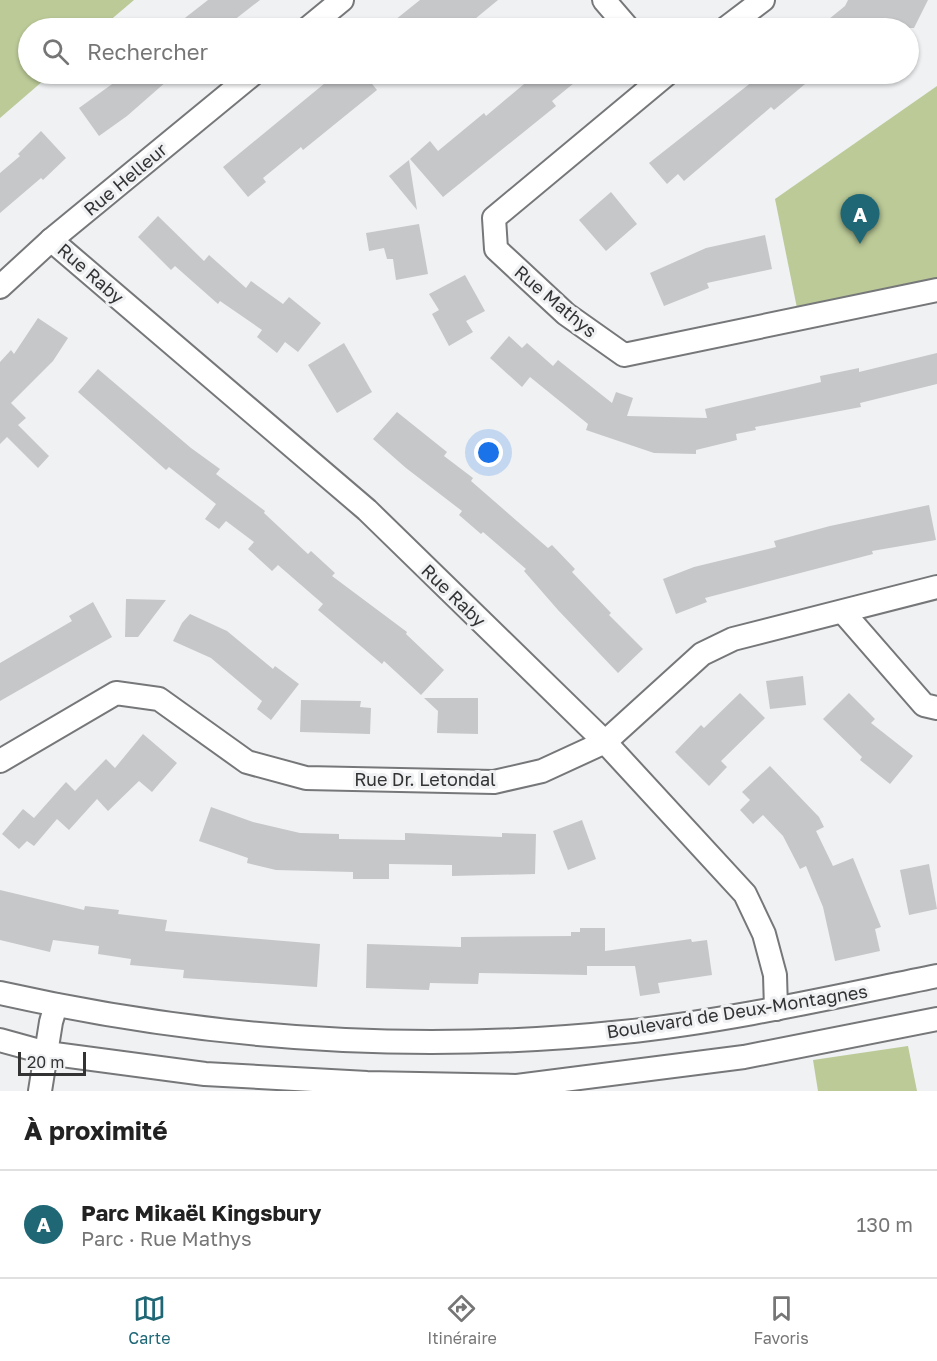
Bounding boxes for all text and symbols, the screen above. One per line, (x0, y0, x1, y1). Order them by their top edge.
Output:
search box (18, 18, 919, 84)
icon: search (39, 35, 72, 68)
text: Rechercher (87, 38, 208, 65)
street label: Rue Helleur (79, 138, 171, 220)
pin: A (840, 194, 880, 244)
street label: Rue Raby (53, 238, 129, 308)
street label: Rue Mathys (510, 260, 602, 342)
your location (474, 438, 503, 467)
street label: Rue Raby (417, 559, 491, 631)
street label: Rue Dr. Letondal (354, 768, 496, 790)
street label: Boulevard de Deux-Montagnes (605, 979, 869, 1043)
scale bar (18, 1049, 86, 1076)
text: 20 m (27, 1052, 64, 1072)
text: À proximité (24, 1115, 168, 1146)
text: Parc Mikaël Kingsbury (81, 1199, 321, 1226)
text: A (36, 1212, 51, 1236)
text: 130 m (857, 1212, 913, 1236)
text: Parc · Rue Mathys (81, 1226, 252, 1250)
tab: Carte (128, 1292, 171, 1348)
tab: Itinéraire (427, 1292, 497, 1348)
tab: Favoris (753, 1292, 809, 1348)

